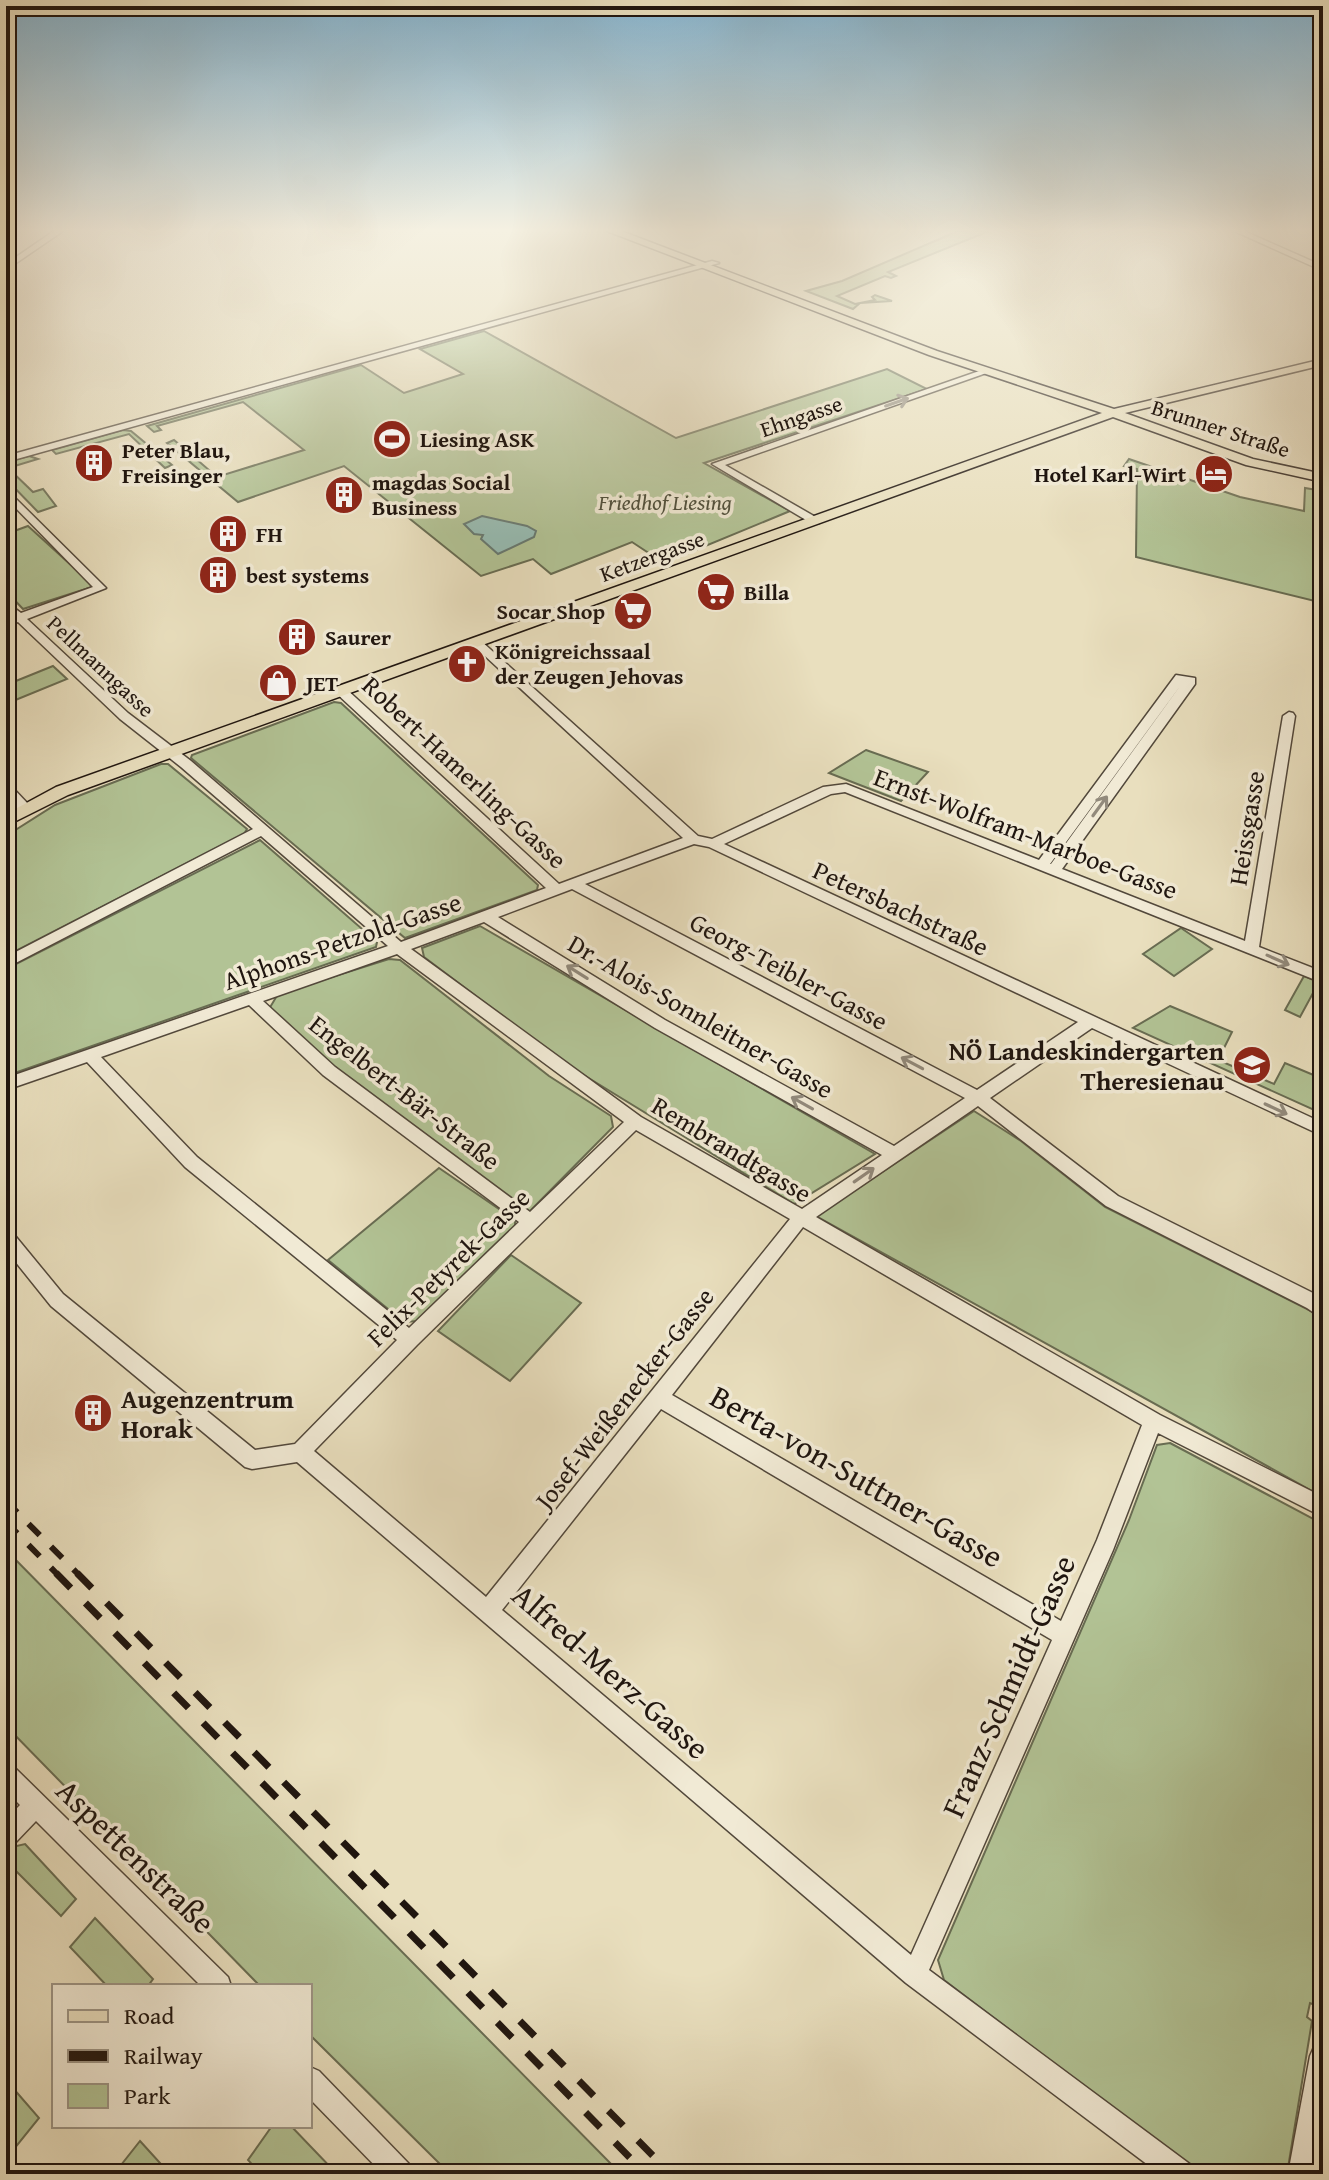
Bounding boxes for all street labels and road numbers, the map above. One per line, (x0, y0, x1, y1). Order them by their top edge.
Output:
street label: Ehngasse (756, 387, 846, 445)
street label: Brunner Straße (1148, 391, 1294, 465)
street label: Ketzergasse (595, 522, 709, 590)
street label: Pellmanngasse (40, 608, 162, 724)
street label: Robert-Hamerling-Gasse (354, 666, 576, 878)
street label: Ernst-Wolfram-Marboe-Gasse (869, 757, 1183, 909)
street label: Heissgasse (1218, 768, 1274, 888)
street label: Petersbachstraße (807, 850, 995, 966)
street label: Alphons-Petzold-Gasse (218, 882, 466, 1000)
street label: Georg-Teibler-Gasse (683, 902, 895, 1040)
street label: Dr.-Alois-Sonnleitner-Gasse (561, 924, 841, 1108)
street label: Engelbert-Bär-Straße (301, 1005, 509, 1179)
street label: Rembrandtgasse (645, 1086, 819, 1212)
street label: Felix-Petyrek-Gasse (357, 1179, 539, 1355)
street label: Josef-Weißenecker-Gasse (523, 1279, 723, 1520)
street label: Berta-von-Suttner-Gasse (702, 1373, 1012, 1579)
street label: Franz-Schmidt-Gasse (929, 1547, 1087, 1825)
street label: Alfred-Merz-Gasse (502, 1572, 720, 1770)
street label: Aspettenstraße (46, 1768, 226, 1944)

